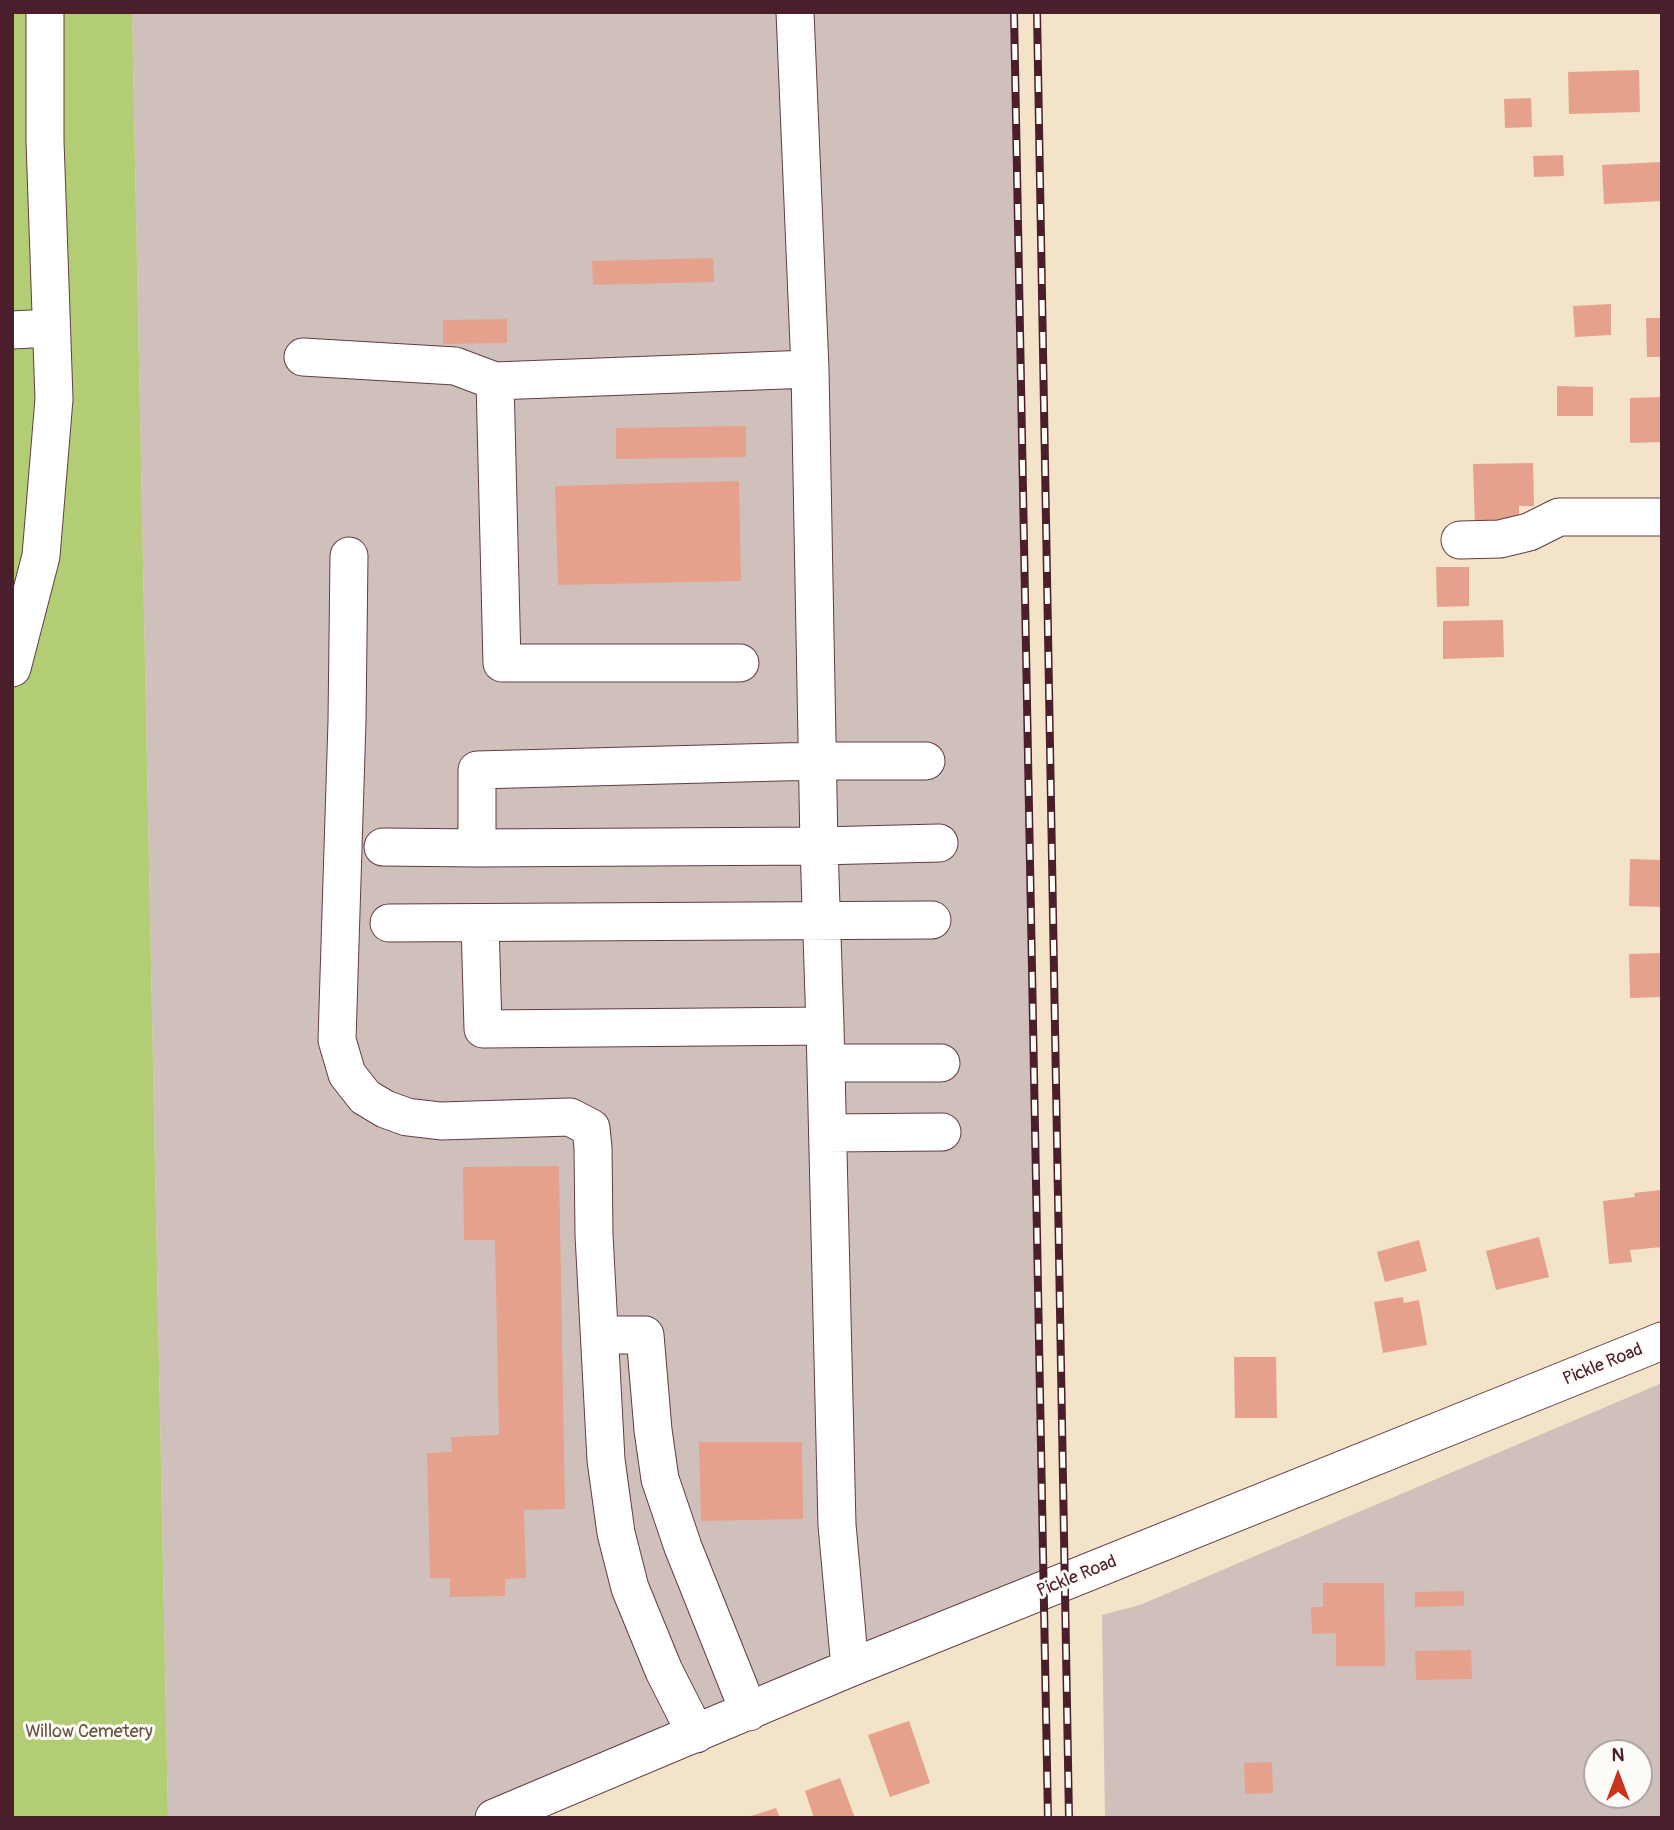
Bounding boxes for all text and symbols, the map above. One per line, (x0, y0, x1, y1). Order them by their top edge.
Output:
street label: Pickle Road (1560, 1339, 1646, 1391)
street label: Pickle Road (1034, 1551, 1120, 1603)
park label: Willow Cemetery (25, 1721, 153, 1743)
north arrow (1583, 1739, 1653, 1809)
text: N (1612, 1743, 1624, 1767)

